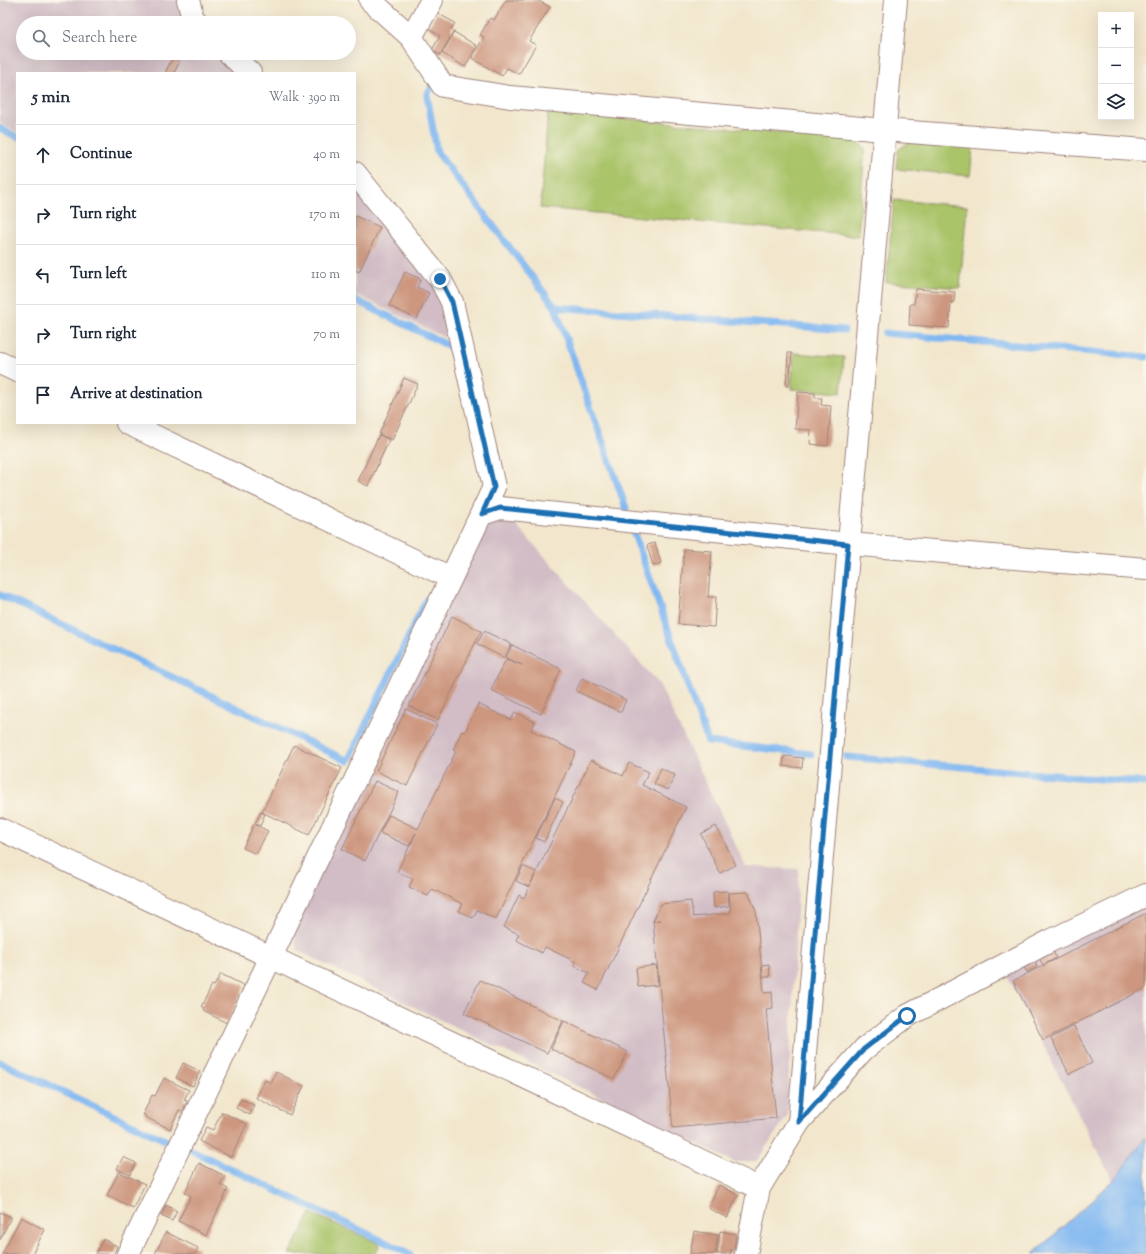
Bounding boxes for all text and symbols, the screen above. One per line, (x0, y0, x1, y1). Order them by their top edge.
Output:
map controls (1098, 12, 1134, 120)
button: + (1098, 12, 1134, 48)
search box (16, 16, 356, 60)
icon: search (30, 27, 52, 49)
text: Search here (62, 28, 137, 49)
button: − (1098, 48, 1134, 84)
button: layers (1098, 84, 1134, 120)
text: 5 min (32, 86, 70, 110)
text: Walk · 390 m (269, 89, 340, 107)
icon: ahead (32, 144, 54, 166)
text: Continue (70, 144, 132, 165)
text: 40 m (313, 146, 340, 164)
icon: right (32, 204, 54, 226)
text: Turn right (70, 204, 136, 225)
text: 170 m (309, 206, 340, 224)
icon: left (32, 264, 54, 286)
text: Turn left (70, 264, 127, 285)
text: 110 m (311, 266, 340, 284)
route end (431, 270, 449, 288)
icon: right (32, 324, 54, 346)
text: Turn right (70, 324, 136, 345)
text: 70 m (313, 326, 340, 344)
icon: arrive (32, 384, 54, 406)
text: Arrive at destination (70, 384, 203, 405)
route start (898, 1007, 916, 1025)

